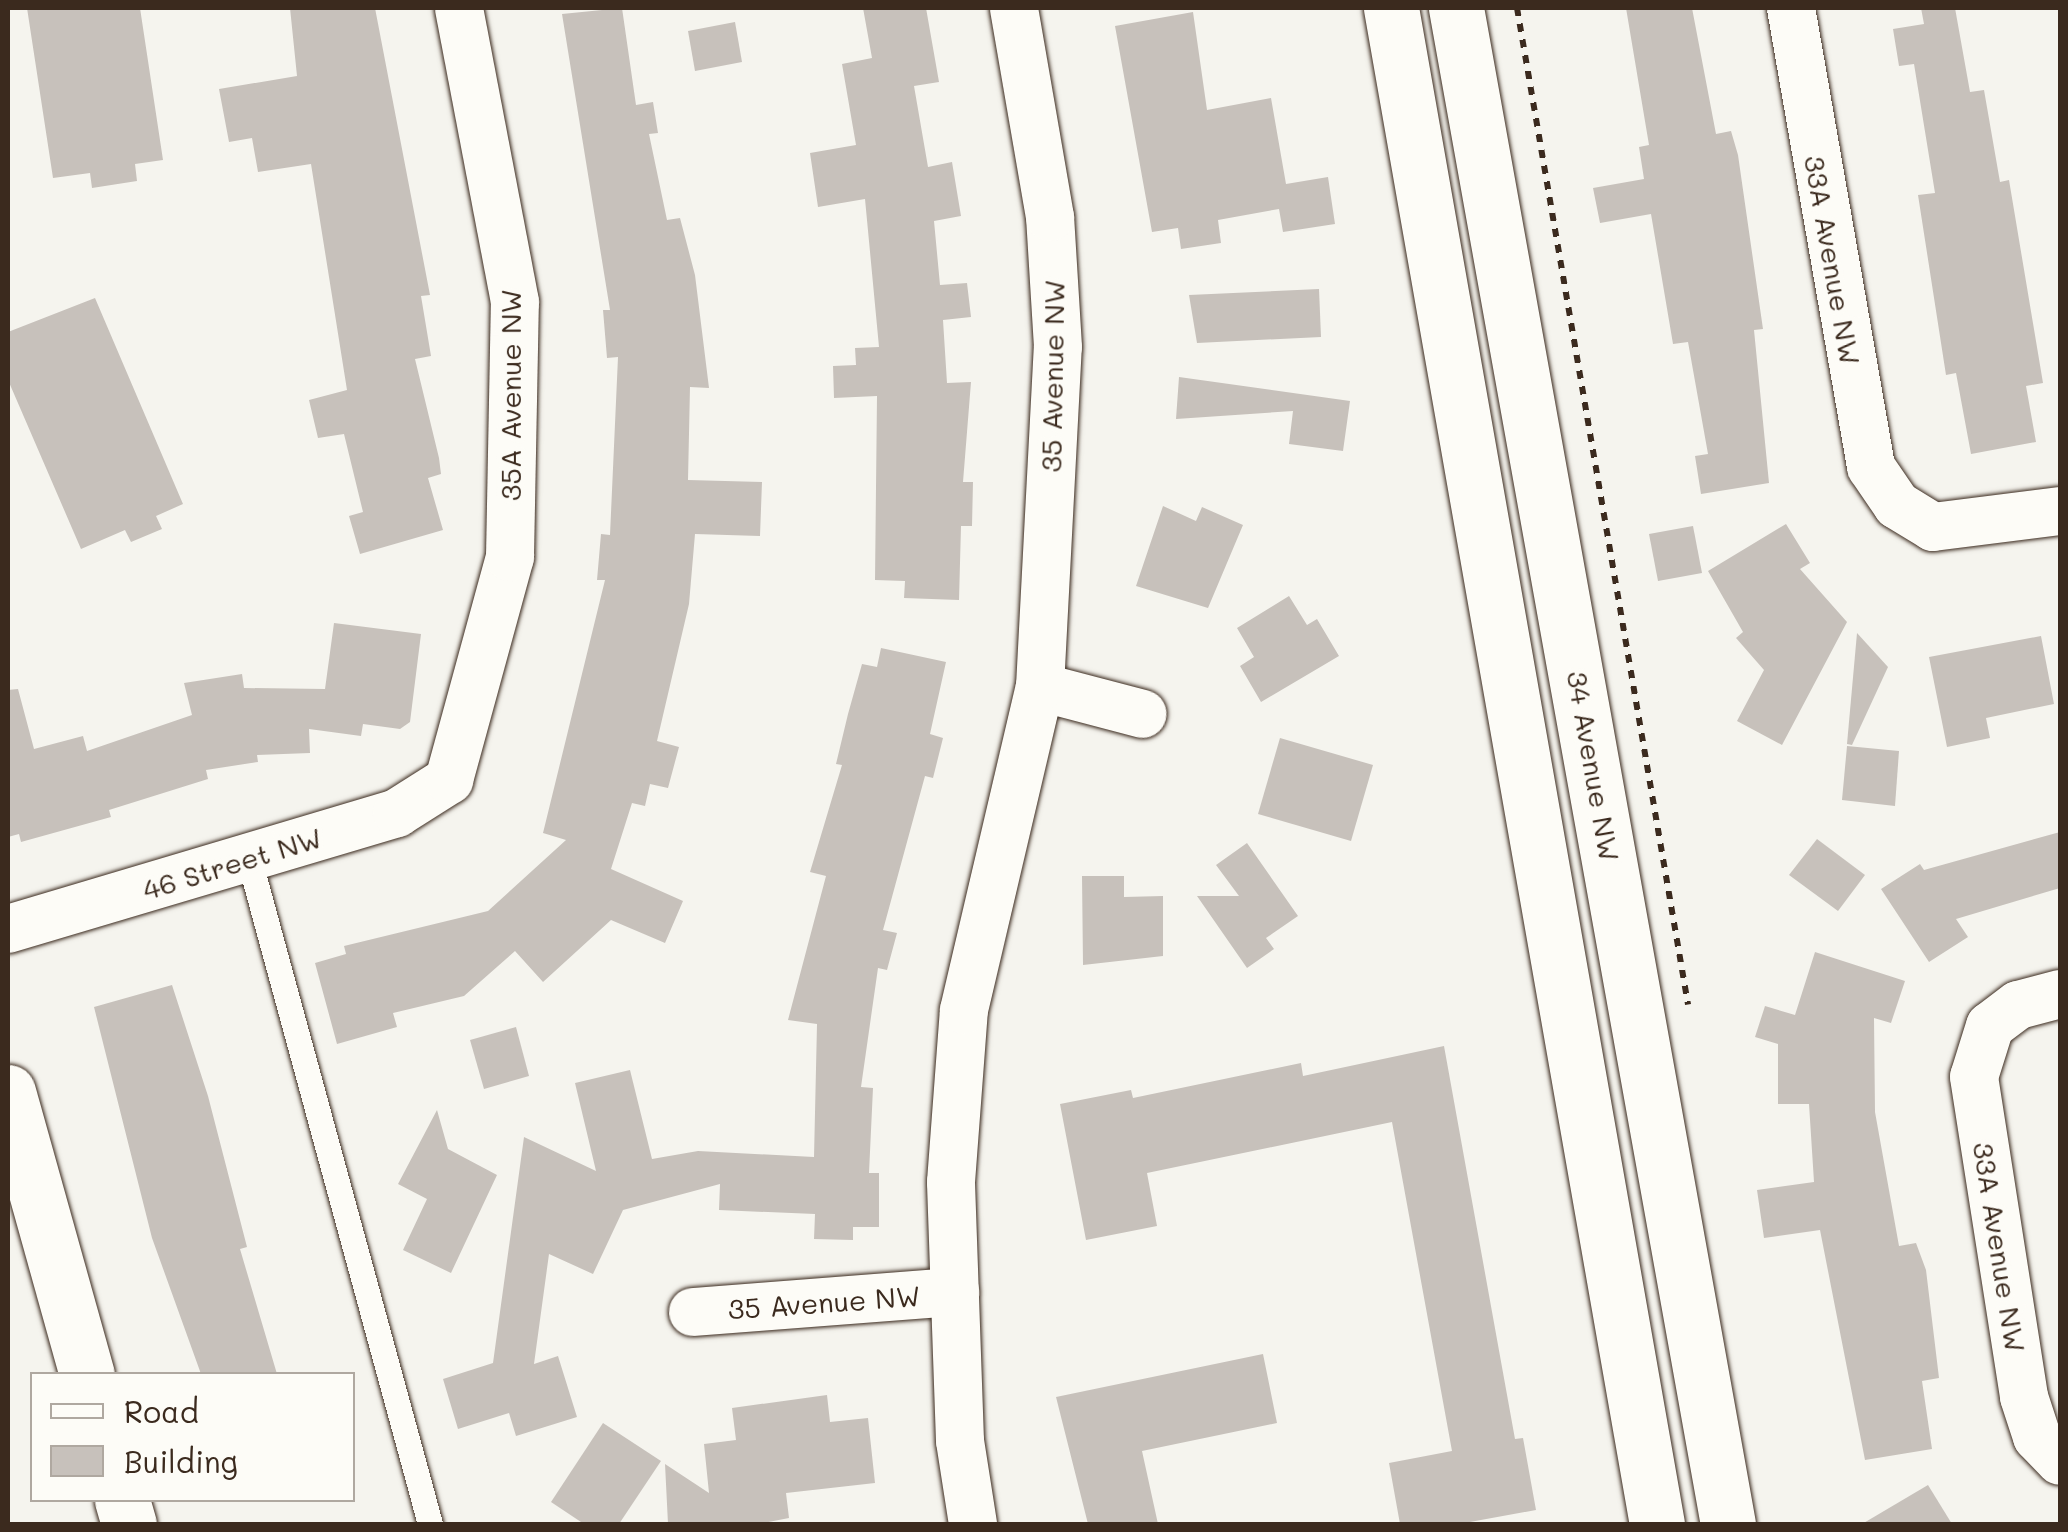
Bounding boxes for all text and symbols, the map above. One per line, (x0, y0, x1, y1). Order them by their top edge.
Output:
street label: 33A Avenue NW (1798, 153, 1868, 367)
street label: 35 Avenue NW (1034, 279, 1070, 473)
street label: 35A Avenue NW (493, 289, 527, 501)
street label: 34 Avenue NW (1561, 668, 1627, 864)
street label: 46 Street NW (138, 820, 326, 906)
street label: 33A Avenue NW (1967, 1140, 2033, 1354)
street label: 35 Avenue NW (727, 1279, 921, 1325)
legend (30, 1372, 355, 1502)
text: Road (124, 1391, 199, 1431)
text: Building (124, 1441, 238, 1481)

